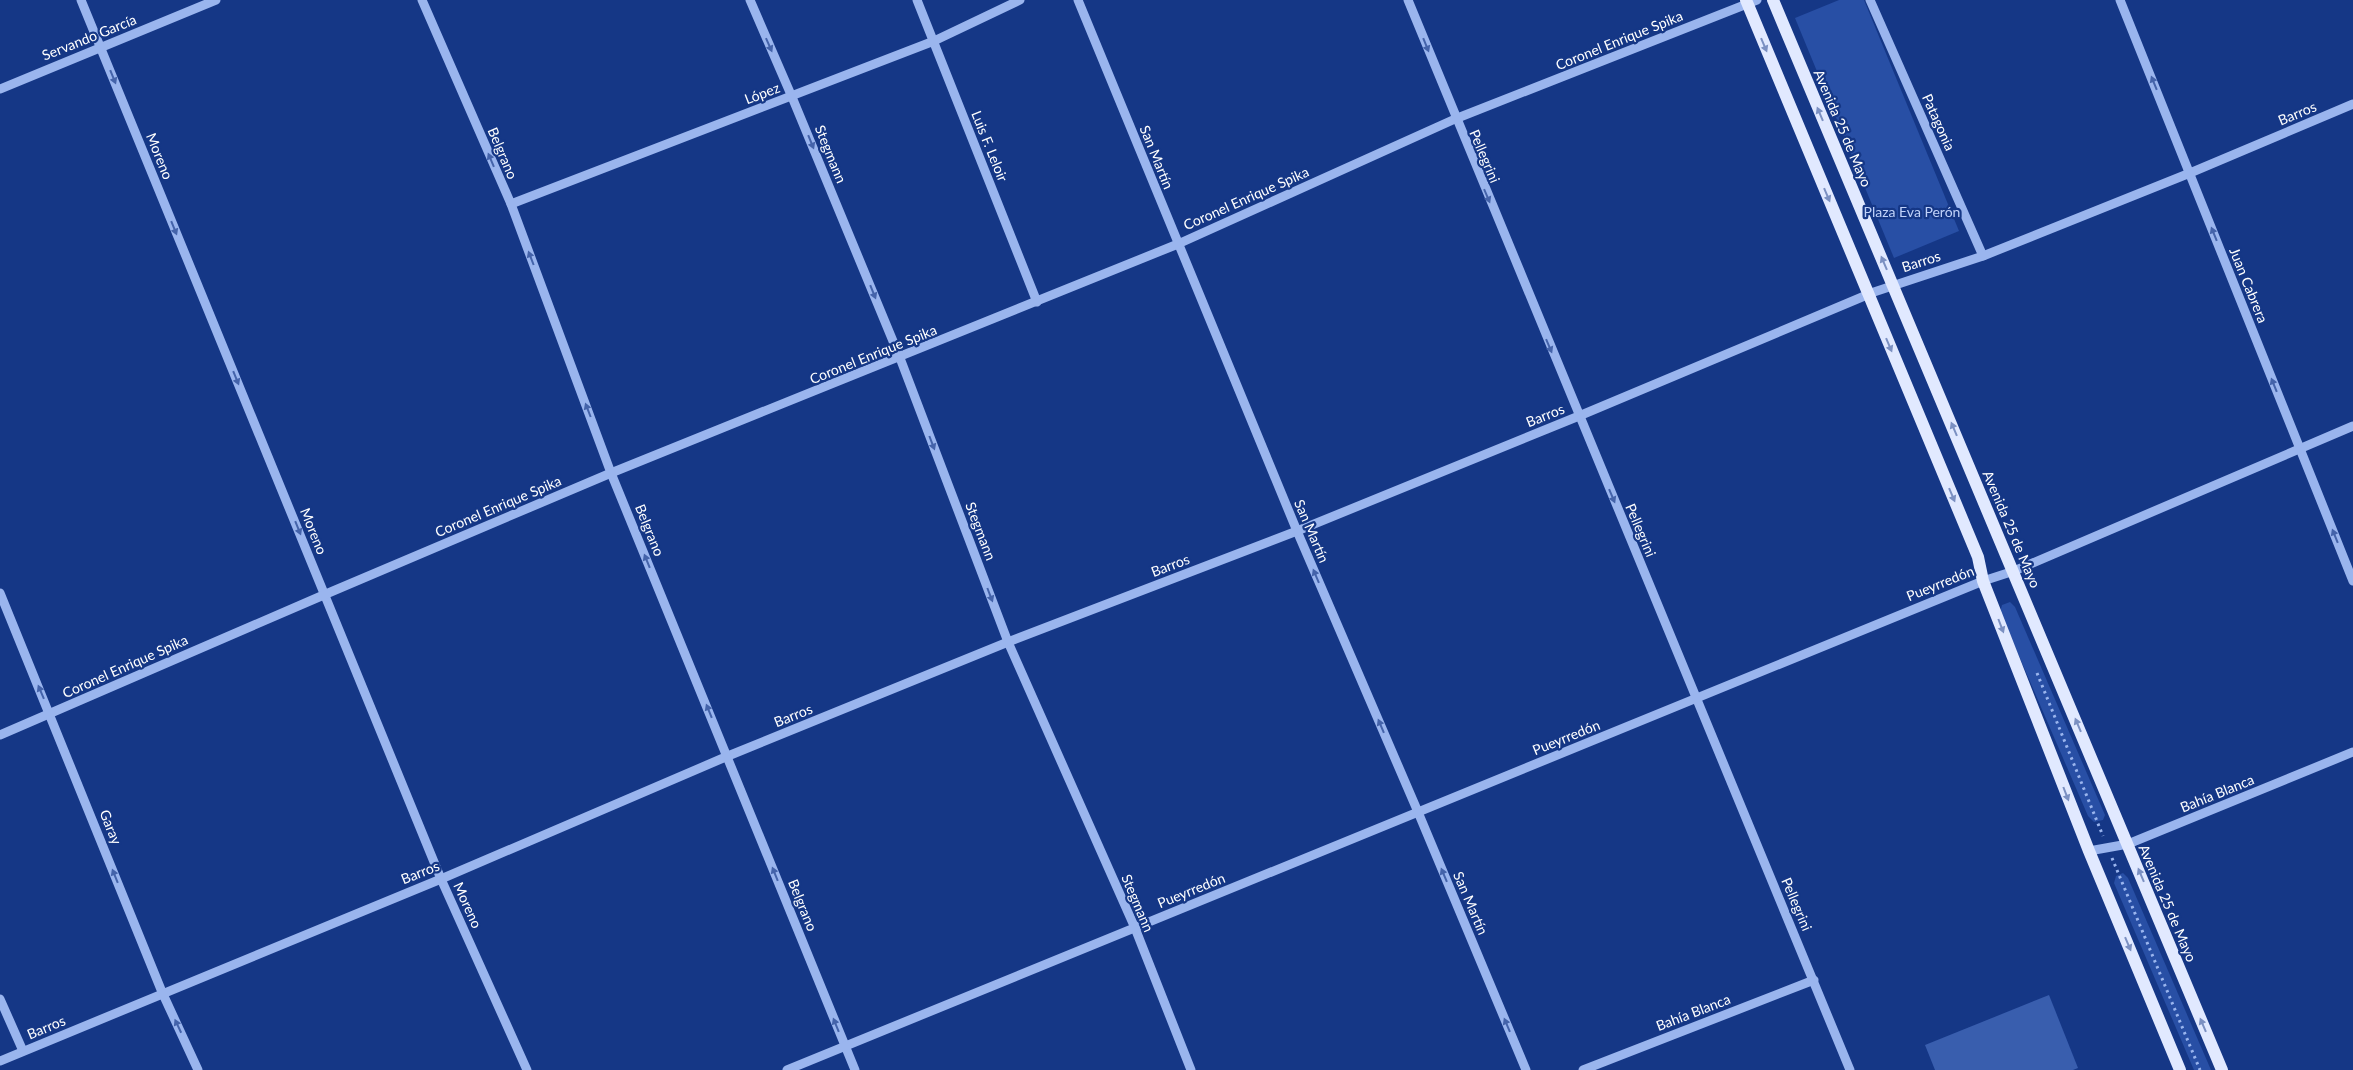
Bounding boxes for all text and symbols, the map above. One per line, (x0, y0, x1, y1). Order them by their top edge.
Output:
street label: Coronel Enrique Spika (1553, 7, 1685, 73)
street label: Servando García (39, 10, 139, 64)
one-way arrow (766, 38, 774, 52)
one-way arrow (1422, 38, 1430, 52)
one-way arrow (1761, 38, 1769, 52)
street label: Avenida 25 de Mayo (1811, 67, 1875, 189)
one-way arrow (109, 70, 117, 84)
one-way arrow (2149, 76, 2157, 90)
street label: López (742, 79, 782, 107)
street label: Patagonia (1919, 91, 1959, 153)
street label: Barros (2275, 97, 2319, 129)
one-way arrow (1816, 107, 1824, 121)
street label: Luis F. Leloir (968, 108, 1012, 184)
street label: Stegmann (812, 123, 850, 185)
street label: San Martín (1137, 123, 1177, 191)
street label: Belgrano (485, 125, 522, 182)
street label: Pellegrini (1466, 127, 1504, 185)
street label: Moreno (143, 130, 177, 182)
one-way arrow (807, 135, 815, 150)
one-way arrow (487, 153, 495, 167)
street label: Coronel Enrique Spika (1181, 163, 1311, 233)
one-way arrow (1823, 188, 1831, 203)
one-way arrow (1483, 189, 1491, 204)
park label: Plaza Eva Perón (1864, 203, 1960, 220)
one-way arrow (171, 221, 179, 235)
one-way arrow (2210, 226, 2218, 241)
street label: Juan Cabrera (2226, 245, 2272, 325)
street label: Barros (1899, 247, 1943, 275)
one-way arrow (527, 250, 534, 265)
one-way arrow (1879, 256, 1887, 270)
one-way arrow (869, 285, 877, 299)
street label: Coronel Enrique Spika (807, 321, 939, 387)
one-way arrow (1886, 338, 1894, 352)
one-way arrow (1546, 339, 1554, 353)
one-way arrow (233, 371, 241, 385)
one-way arrow (2270, 378, 2278, 392)
street label: Barros (1523, 400, 1567, 430)
one-way arrow (584, 402, 592, 417)
one-way arrow (1950, 421, 1958, 436)
one-way arrow (928, 436, 936, 451)
street label: Avenida 25 de Mayo (1980, 468, 2044, 590)
street label: Coronel Enrique Spika (432, 472, 564, 540)
one-way arrow (1948, 488, 1956, 502)
one-way arrow (1608, 489, 1616, 504)
street label: San Martín (1291, 497, 1333, 565)
street label: Stegmann (962, 499, 1000, 563)
street label: Belgrano (632, 501, 668, 559)
street label: Pellegrini (1622, 501, 1660, 559)
street label: Moreno (297, 505, 331, 557)
one-way arrow (295, 521, 303, 535)
one-way arrow (2331, 528, 2339, 543)
street label: Barros (1148, 550, 1192, 580)
one-way arrow (643, 554, 651, 568)
street label: Pueyrredón (1904, 562, 1976, 604)
one-way arrow (1312, 569, 1320, 584)
one-way arrow (986, 588, 994, 603)
one-way arrow (1997, 619, 2005, 634)
street label: Coronel Enrique Spika (60, 631, 190, 701)
one-way arrow (37, 685, 45, 700)
street label: Barros (771, 700, 815, 730)
one-way arrow (705, 704, 713, 718)
street label: Pueyrredón (1530, 716, 1602, 758)
one-way arrow (2074, 718, 2082, 732)
one-way arrow (1376, 719, 1384, 733)
street label: Bahía Blanca (2178, 770, 2256, 816)
one-way arrow (2063, 787, 2071, 801)
street label: Garay (96, 807, 126, 848)
street label: Avenida 25 de Mayo (2136, 842, 2200, 964)
street label: Barros (398, 857, 442, 887)
one-way arrow (771, 867, 779, 881)
one-way arrow (111, 868, 119, 883)
one-way arrow (1440, 868, 1448, 882)
one-way arrow (2136, 868, 2144, 882)
street label: Pueyrredón (1155, 869, 1227, 911)
street label: San Martín (1450, 869, 1492, 937)
street label: Stegmann (1118, 872, 1158, 934)
street label: Pellegrini (1778, 875, 1816, 933)
street label: Belgrano (785, 876, 821, 934)
street label: Moreno (450, 879, 486, 931)
one-way arrow (2124, 937, 2132, 951)
street label: Bahía Blanca (1653, 990, 1733, 1034)
street label: Barros (24, 1011, 68, 1043)
one-way arrow (832, 1018, 840, 1032)
one-way arrow (1503, 1018, 1511, 1032)
one-way arrow (2199, 1018, 2207, 1032)
one-way arrow (173, 1019, 181, 1033)

